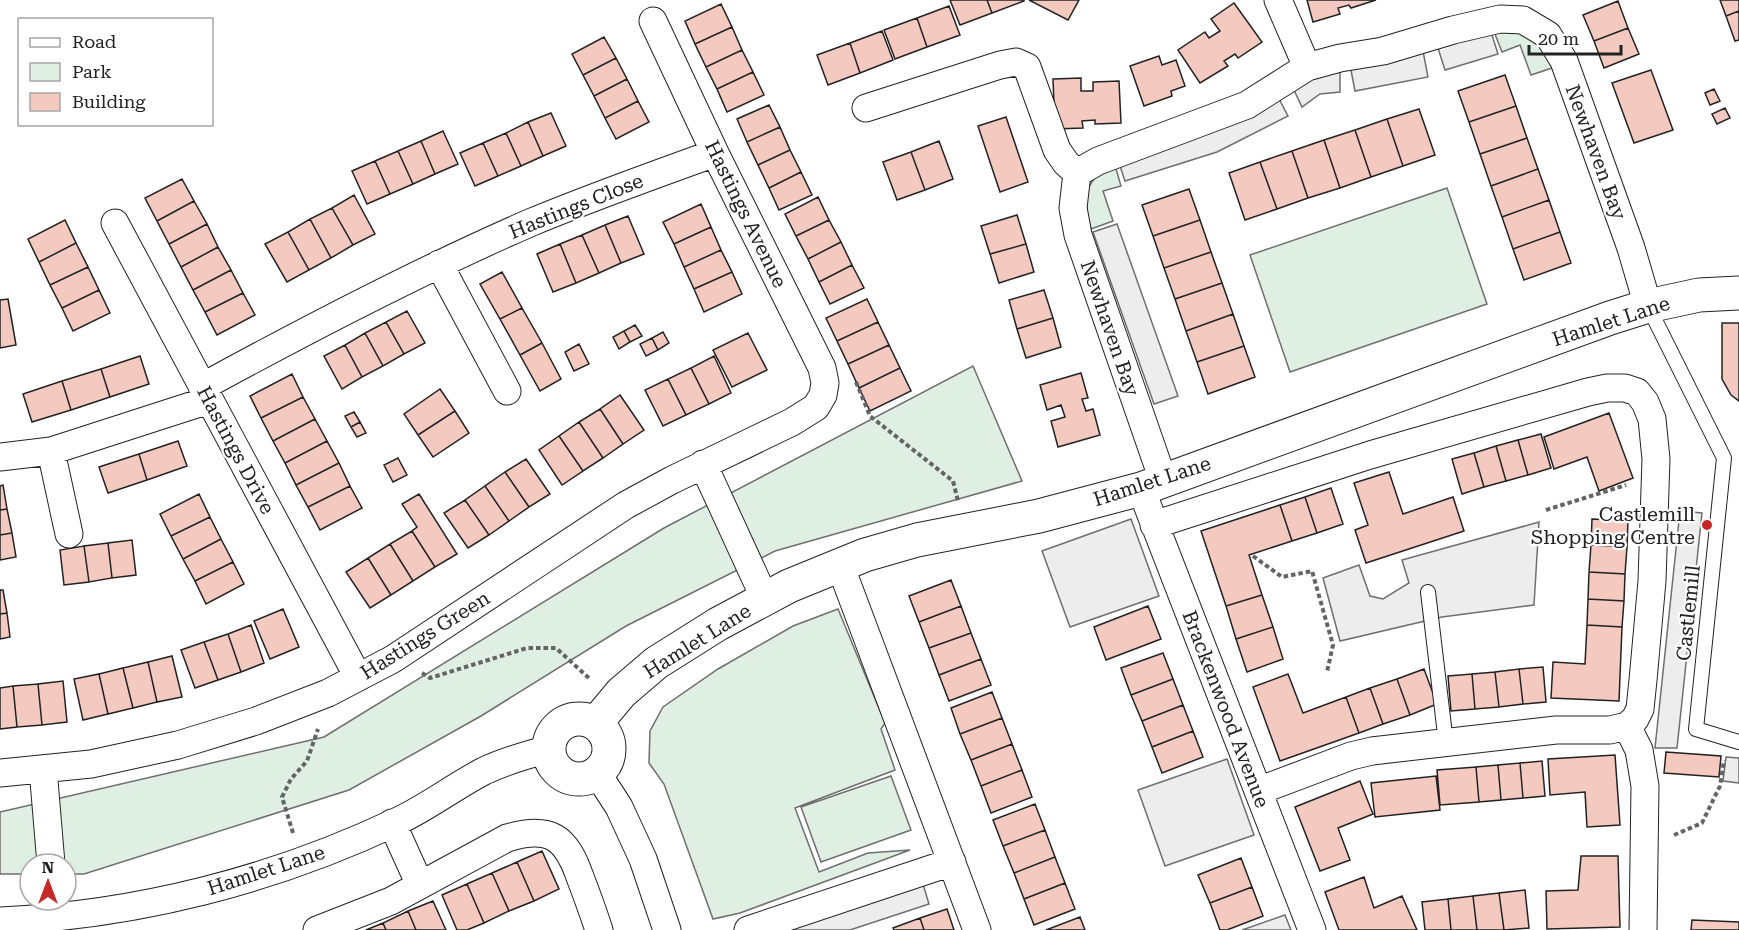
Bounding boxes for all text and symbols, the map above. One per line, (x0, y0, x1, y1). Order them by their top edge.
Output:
legend (18, 18, 213, 126)
scale bar (1529, 18, 1620, 56)
text: 20 m (1538, 28, 1579, 49)
text: Road (72, 31, 117, 52)
text: Park (72, 61, 112, 82)
street label: Newhaven Bay (1560, 81, 1632, 223)
text: Building (72, 91, 146, 112)
street label: Hastings Avenue (700, 136, 792, 292)
street label: Hastings Close (505, 168, 647, 244)
street label: Newhaven Bay (1076, 257, 1145, 399)
street label: Hamlet Lane (1549, 291, 1673, 351)
street label: Hastings Drive (192, 382, 280, 518)
street label: Hamlet Lane (1090, 451, 1214, 511)
place label: Castlemill Shopping Centre (1531, 502, 1695, 549)
marker: Castlemill Shopping Centre (1700, 518, 1714, 532)
street label: Castlemill (1671, 564, 1705, 662)
street label: Hastings Green (356, 586, 494, 684)
street label: Hamlet Lane (639, 598, 755, 684)
street label: Brackenwood Avenue (1177, 607, 1275, 811)
street label: Hamlet Lane (204, 840, 328, 900)
north arrow (18, 852, 78, 912)
text: N (42, 858, 54, 877)

